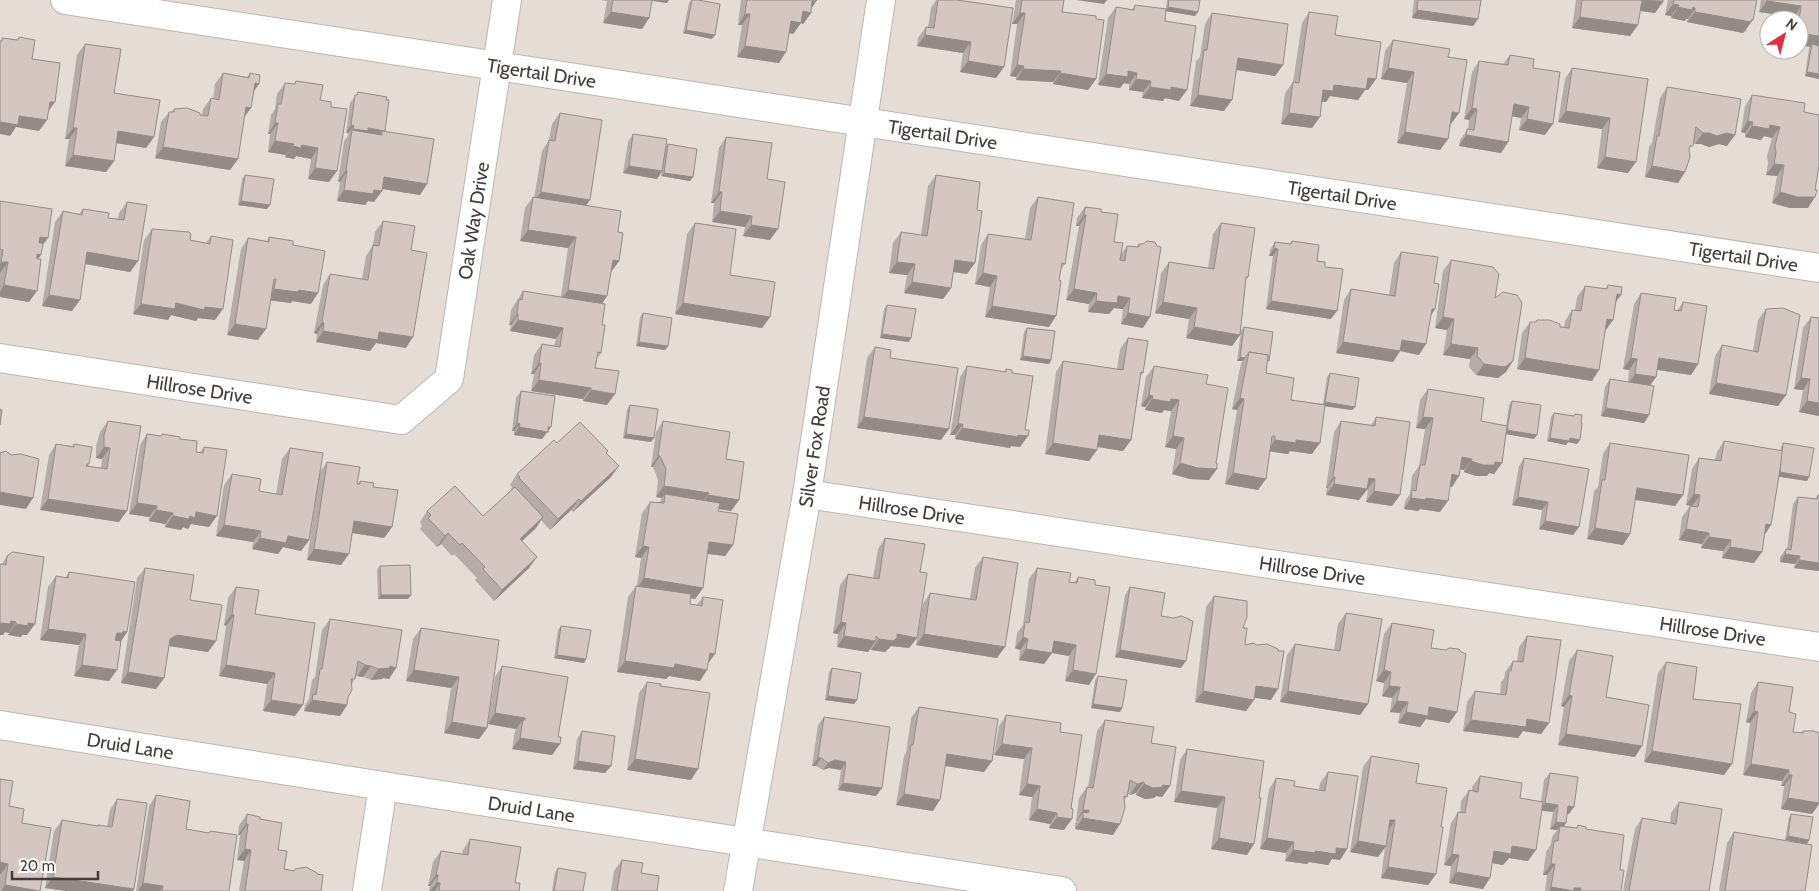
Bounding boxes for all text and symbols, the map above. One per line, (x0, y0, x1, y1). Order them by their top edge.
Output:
north arrow (1759, 10, 1809, 60)
text: N (1782, 14, 1801, 35)
street label: Tigertail Drive (485, 54, 598, 93)
street label: Tigertail Drive (887, 115, 999, 154)
street label: Oak Way Drive (453, 160, 494, 281)
street label: Tigertail Drive (1286, 176, 1399, 215)
street label: Tigertail Drive (1687, 237, 1800, 277)
street label: Hillrose Drive (145, 370, 254, 409)
street label: Silver Fox Road (794, 384, 835, 509)
street label: Hillrose Drive (857, 491, 967, 530)
street label: Hillrose Drive (1258, 552, 1367, 590)
street label: Hillrose Drive (1658, 612, 1768, 651)
street label: Druid Lane (85, 728, 176, 765)
street label: Druid Lane (486, 791, 577, 828)
scale bar (12, 848, 99, 880)
text: 20 m (20, 857, 55, 875)

